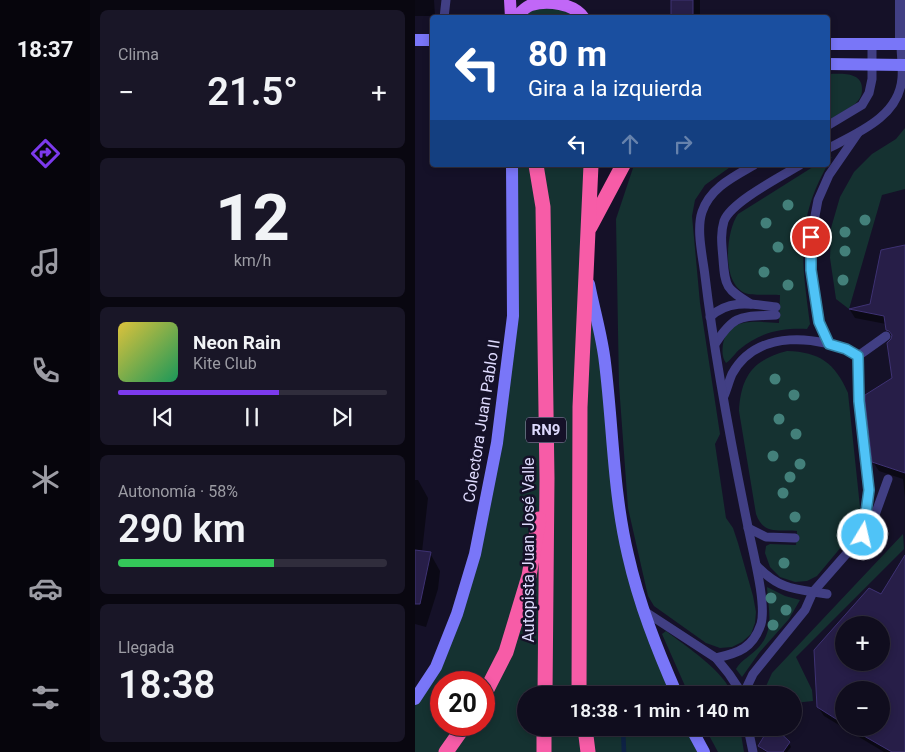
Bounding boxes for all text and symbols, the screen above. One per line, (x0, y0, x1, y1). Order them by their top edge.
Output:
text: 80 m (528, 34, 607, 75)
icon: left (445, 35, 510, 100)
text: 18:37 (17, 37, 73, 62)
text: Clima (118, 45, 159, 64)
text: 21.5° (207, 70, 298, 114)
text: − (118, 76, 134, 109)
text: + (371, 76, 387, 109)
text: Gira a la izquierda (528, 76, 702, 101)
icon: left (563, 130, 591, 158)
icon: ahead (616, 130, 644, 158)
icon: right (669, 130, 697, 158)
icon: directions (28, 136, 63, 171)
text: 12 (215, 180, 290, 256)
pin (790, 216, 832, 258)
icon: arrive (797, 223, 825, 251)
icon: music (28, 245, 63, 280)
text: km/h (234, 251, 271, 270)
text: Neon Rain (193, 331, 281, 354)
street label: Colectora Juan Pablo II (459, 338, 504, 504)
icon: phone (28, 353, 63, 388)
text: Kite Club (193, 354, 257, 373)
icon: previous (149, 403, 177, 431)
icon: pause (238, 403, 266, 431)
icon: next (328, 403, 356, 431)
road number: RN9 (526, 418, 566, 442)
street label: Autopista Juan José Valle (519, 457, 538, 643)
icon: climate (28, 462, 63, 497)
text: Autonomía · 58% (118, 482, 238, 501)
text: 290 km (118, 507, 246, 551)
position arrow (836, 508, 888, 560)
icon: car (28, 571, 63, 606)
map controls (835, 616, 890, 736)
button: + (835, 616, 890, 671)
text: Llegada (118, 638, 174, 657)
text: 18:38 (118, 663, 215, 707)
speed limit sign: 20 (430, 671, 495, 736)
icon: filters (28, 680, 63, 715)
button: − (835, 681, 890, 736)
text: 18:38 · 1 min · 140 m (569, 699, 750, 722)

